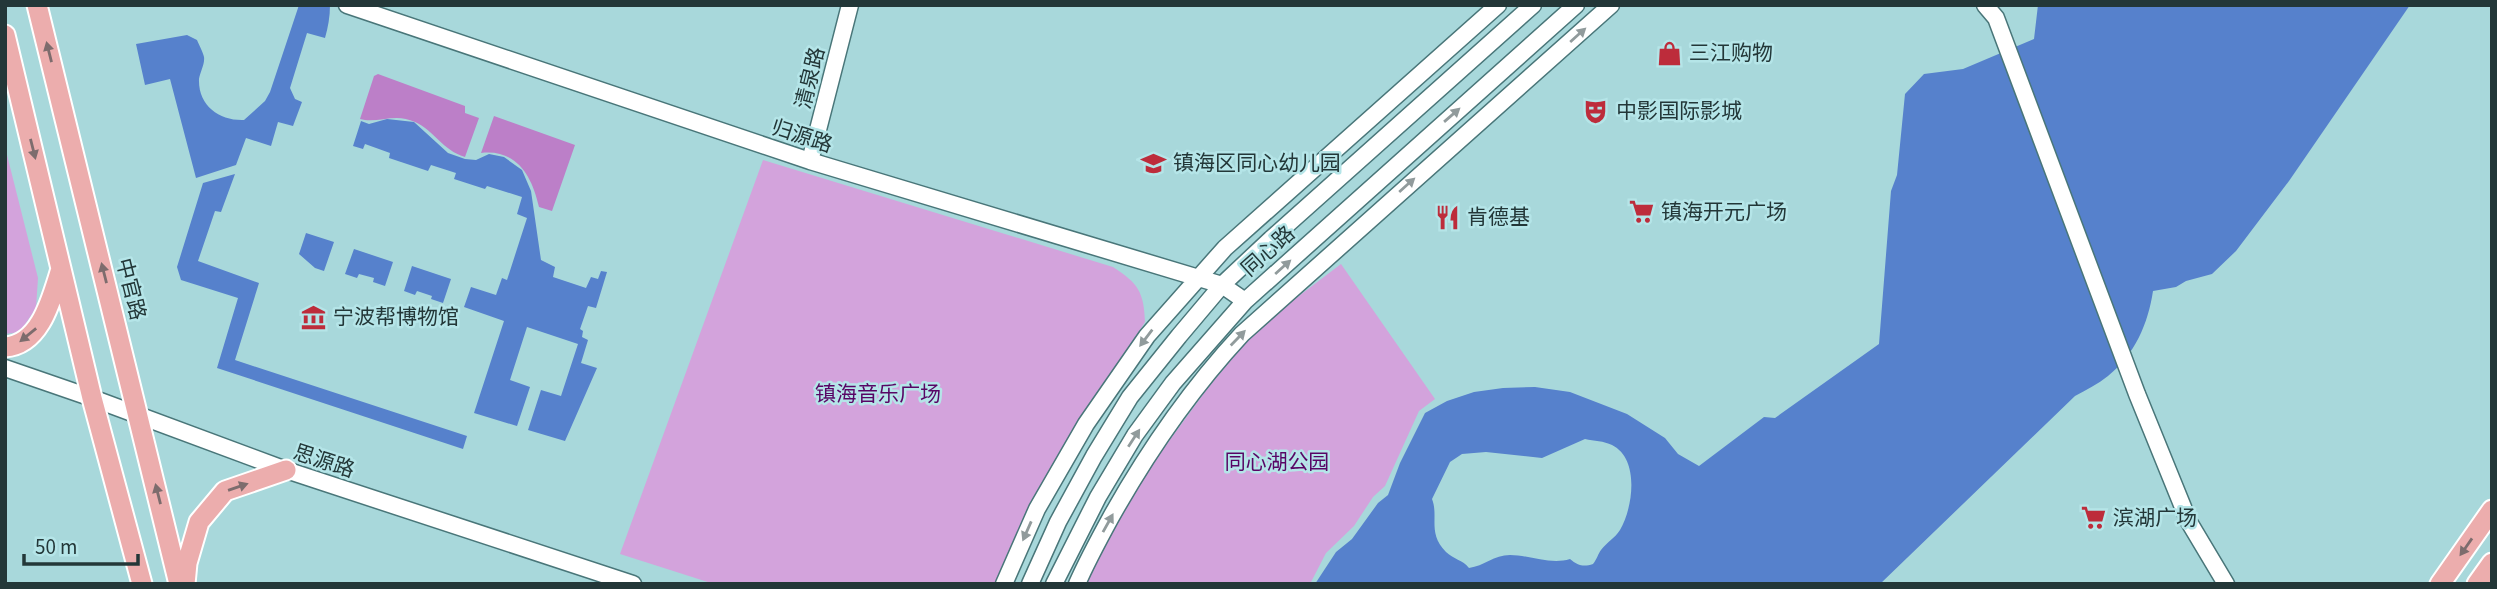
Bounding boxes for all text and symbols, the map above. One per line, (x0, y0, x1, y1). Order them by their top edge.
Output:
one-way arrow (1569, 27, 1586, 43)
place label: 三江购物 (1689, 38, 1773, 68)
shop icon: 三江购物 (1655, 39, 1683, 67)
one-way arrow (43, 41, 54, 63)
street label: 清泉路 (788, 44, 832, 112)
place label: 中影国际影城 (1616, 96, 1742, 126)
theatre icon: 中影国际影城 (1582, 97, 1610, 125)
one-way arrow (1443, 107, 1461, 123)
street label: 归源路 (767, 112, 837, 160)
one-way arrow (28, 138, 39, 160)
place label: 镇海区同心幼儿园 (1173, 148, 1341, 178)
school or university icon: 镇海区同心幼儿园 (1139, 149, 1167, 177)
one-way arrow (1399, 178, 1416, 194)
place label: 镇海开元广场 (1661, 197, 1787, 227)
supermarket icon: 镇海开元广场 (1627, 198, 1655, 226)
place label: 肯德基 (1467, 202, 1530, 232)
restaurant icon: 肯德基 (1433, 203, 1461, 231)
street label: 同心路 (1235, 219, 1301, 283)
street label: 中官路 (109, 255, 153, 323)
one-way arrow (1274, 259, 1291, 275)
one-way arrow (98, 261, 109, 283)
place label: 宁波帮博物馆 (333, 302, 459, 332)
museum icon: 宁波帮博物馆 (299, 303, 327, 331)
one-way arrow (20, 327, 37, 342)
one-way arrow (1140, 329, 1154, 347)
one-way arrow (1230, 330, 1246, 347)
park label: 镇海音乐广场 (815, 379, 941, 409)
one-way arrow (1127, 429, 1141, 447)
street label: 思源路 (289, 437, 359, 485)
park label: 同心湖公园 (1225, 447, 1330, 477)
one-way arrow (227, 481, 248, 492)
one-way arrow (152, 482, 163, 504)
place label: 滨湖广场 (2113, 503, 2197, 533)
supermarket icon: 滨湖广场 (2079, 504, 2107, 532)
one-way arrow (1102, 513, 1114, 533)
one-way arrow (1021, 521, 1032, 542)
scale bar (24, 522, 138, 566)
text: 50 m (35, 532, 77, 562)
one-way arrow (2459, 538, 2473, 556)

